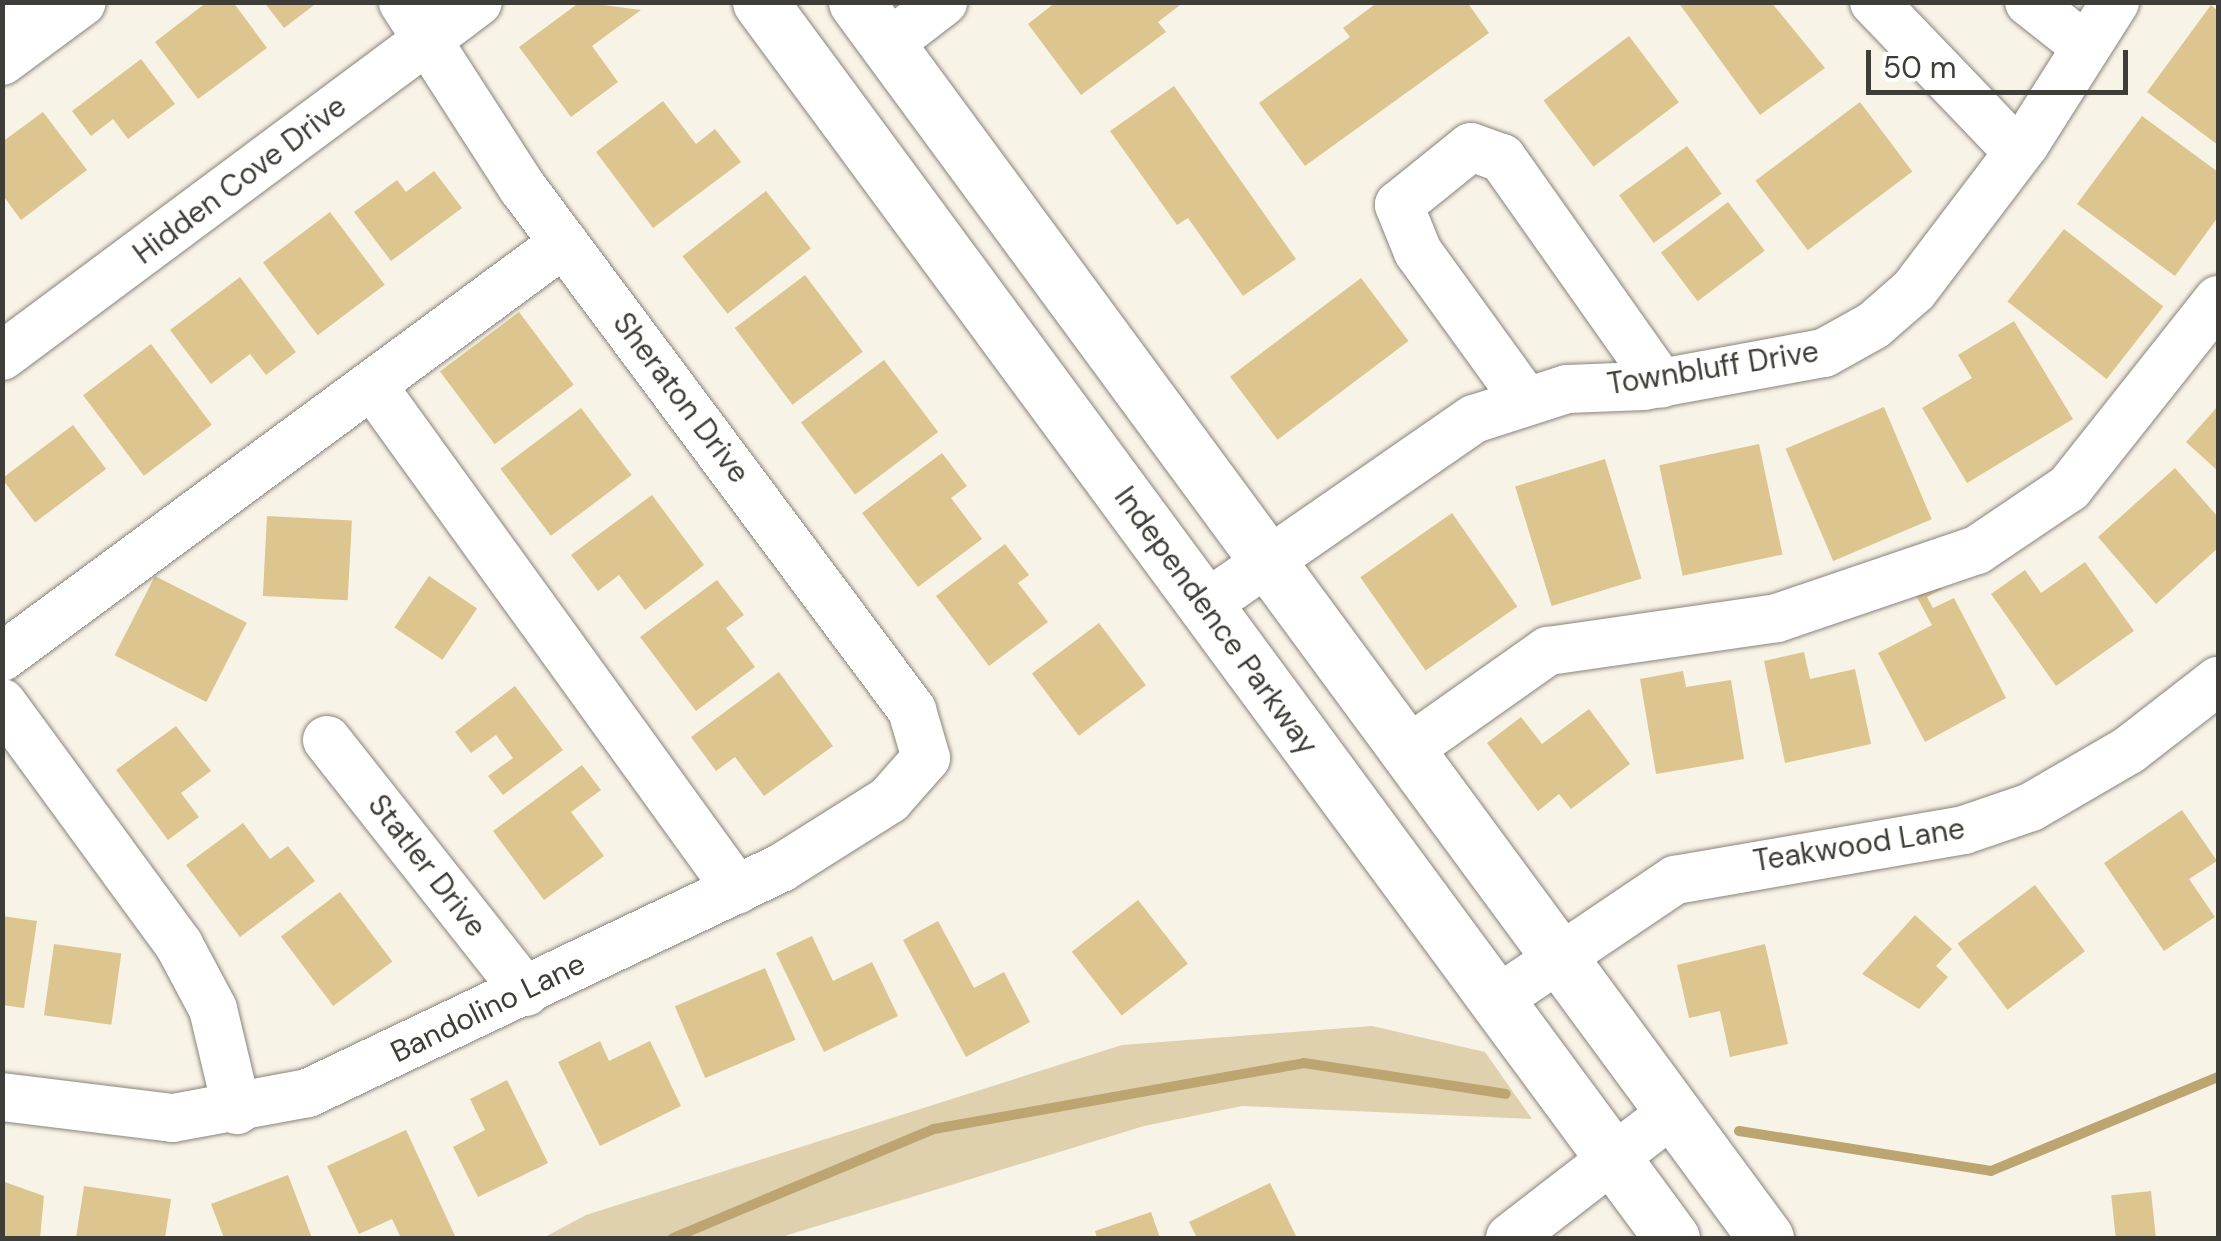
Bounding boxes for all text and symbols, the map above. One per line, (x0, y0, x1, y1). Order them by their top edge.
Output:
scale bar (1871, 30, 2134, 92)
text: 50 m (1883, 48, 1957, 87)
street label: Hidden Cove Drive (126, 88, 354, 272)
street label: Sheraton Drive (605, 306, 757, 490)
street label: Townbluff Drive (1605, 334, 1821, 402)
street label: Independence Parkway (1107, 480, 1325, 762)
street label: Statler Drive (360, 788, 494, 944)
street label: Teakwood Lane (1751, 811, 1967, 879)
street label: Bandolino Lane (385, 945, 591, 1071)

